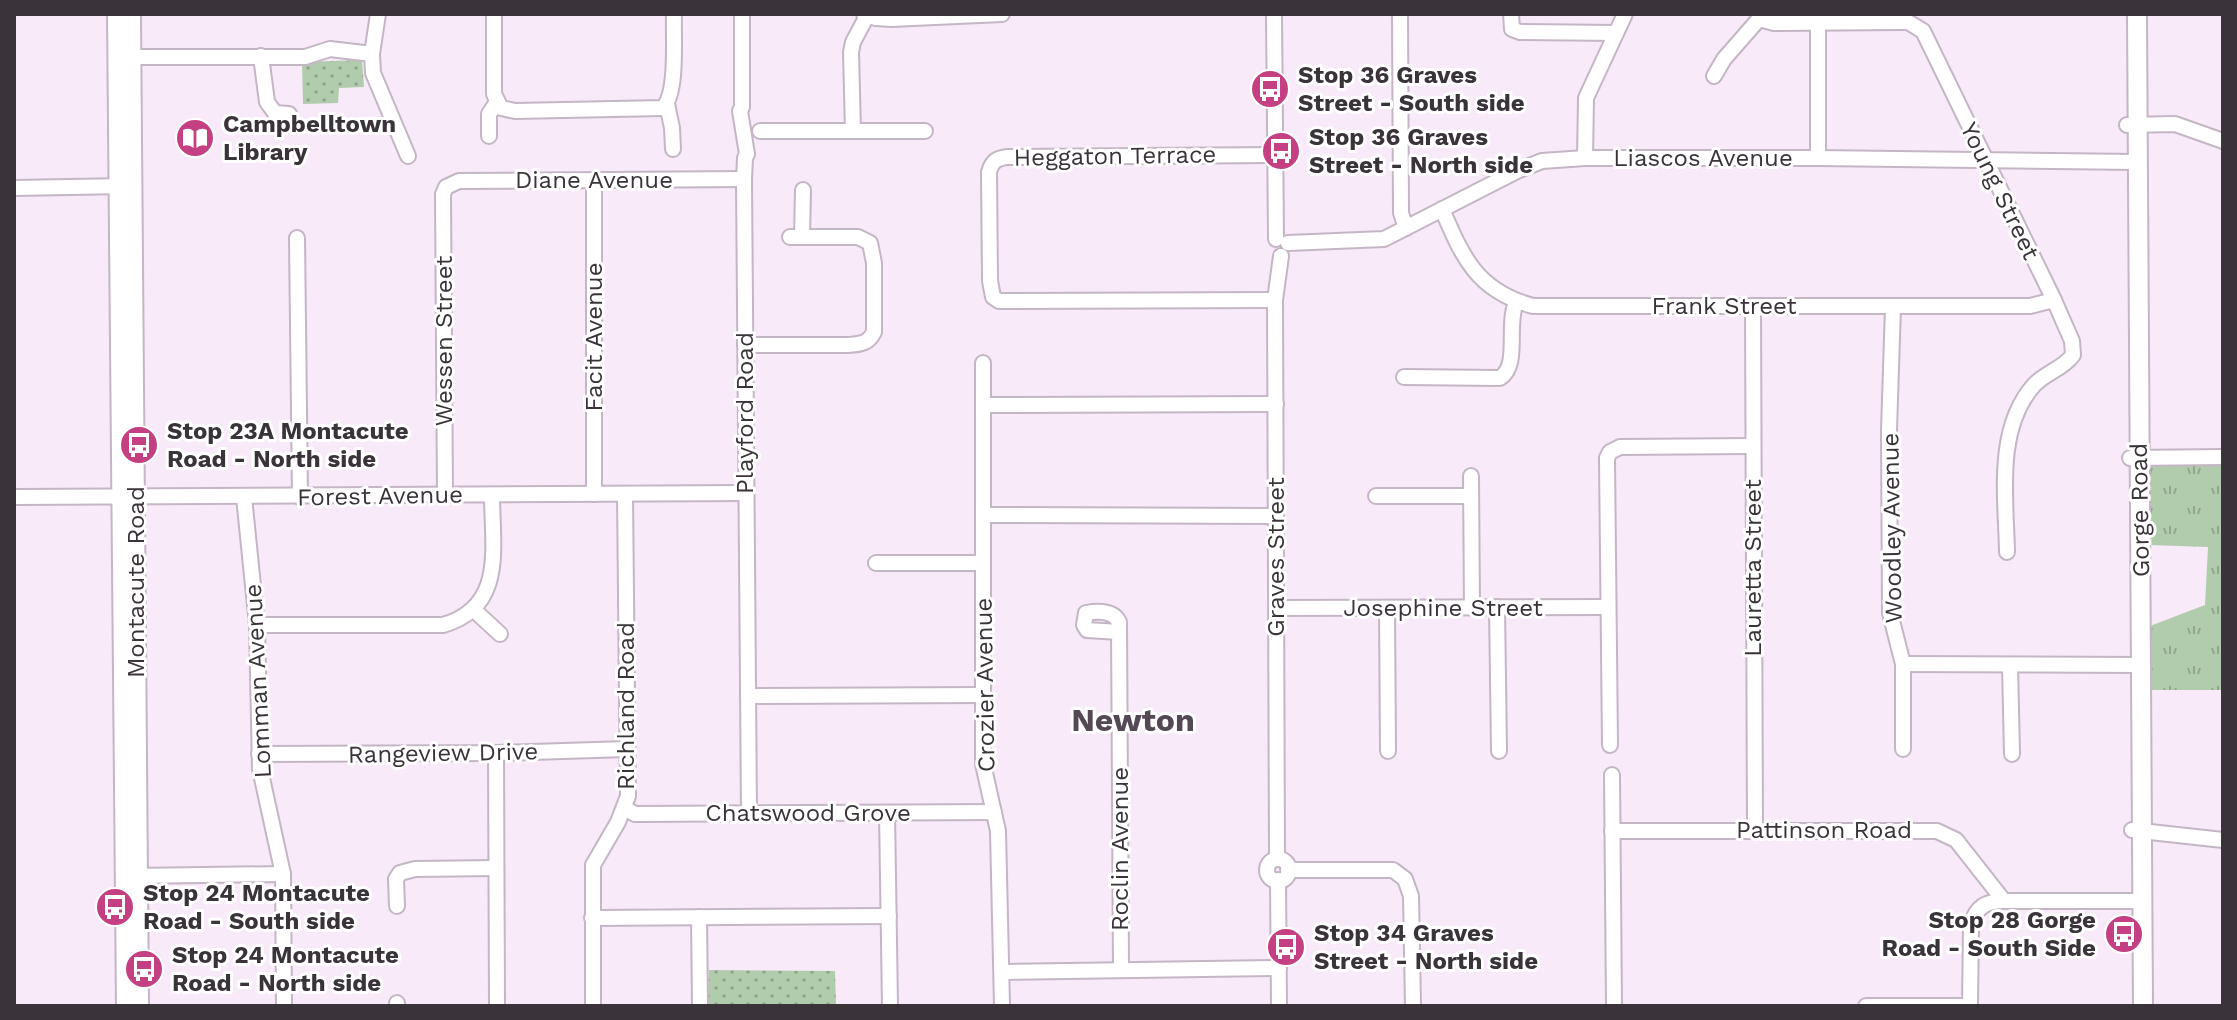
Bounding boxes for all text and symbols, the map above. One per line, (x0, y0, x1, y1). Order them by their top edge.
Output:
place label: Stop 36 Graves Street - South side (1298, 61, 1525, 117)
bus stop icon: Stop 36 Graves Street - South side (1249, 68, 1291, 110)
place label: Campbelltown Library (223, 110, 396, 166)
library icon: Campbelltown Library (174, 117, 216, 159)
street label: Young Street (1955, 118, 2045, 264)
place label: Stop 36 Graves Street - North side (1309, 123, 1533, 179)
bus stop icon: Stop 36 Graves Street - North side (1260, 130, 1302, 172)
street label: Heggaton Terrace (1013, 140, 1217, 172)
street label: Liascos Avenue (1613, 144, 1793, 172)
street label: Diane Avenue (515, 166, 673, 194)
street label: Wessen Street (430, 256, 458, 426)
street label: Facit Avenue (580, 263, 608, 412)
street label: Frank Street (1651, 292, 1797, 320)
street label: Playford Road (731, 332, 759, 494)
place label: Stop 23A Montacute Road - North side (167, 417, 409, 473)
bus stop icon: Stop 23A Montacute Road - North side (118, 424, 160, 466)
street label: Woodley Avenue (1876, 432, 1908, 624)
street label: Gorge Road (2125, 443, 2155, 577)
street label: Graves Street (1262, 477, 1290, 637)
street label: Lauretta Street (1739, 479, 1767, 657)
street label: Forest Avenue (297, 481, 463, 511)
street label: Montacute Road (122, 486, 150, 678)
street label: Lomman Avenue (239, 583, 277, 779)
street label: Josephine Street (1343, 594, 1543, 622)
street label: Crozier Avenue (969, 598, 1001, 772)
street label: Richland Road (612, 622, 640, 790)
district label: Newton (1071, 701, 1195, 739)
street label: Rangeview Drive (348, 737, 538, 769)
street label: Roclin Avenue (1106, 767, 1134, 931)
street label: Chatswood Grove (705, 799, 911, 827)
street label: Pattinson Road (1736, 816, 1912, 844)
place label: Stop 24 Montacute Road - South side (143, 879, 370, 935)
bus stop icon: Stop 24 Montacute Road - South side (94, 886, 136, 928)
place label: Stop 28 Gorge Road - South Side (1882, 906, 2096, 962)
bus stop icon: Stop 28 Gorge Road - South Side (2103, 913, 2145, 955)
place label: Stop 34 Graves Street - North side (1314, 919, 1538, 975)
bus stop icon: Stop 34 Graves Street - North side (1265, 926, 1307, 968)
place label: Stop 24 Montacute Road - North side (172, 941, 399, 997)
bus stop icon: Stop 24 Montacute Road - North side (123, 948, 165, 990)

